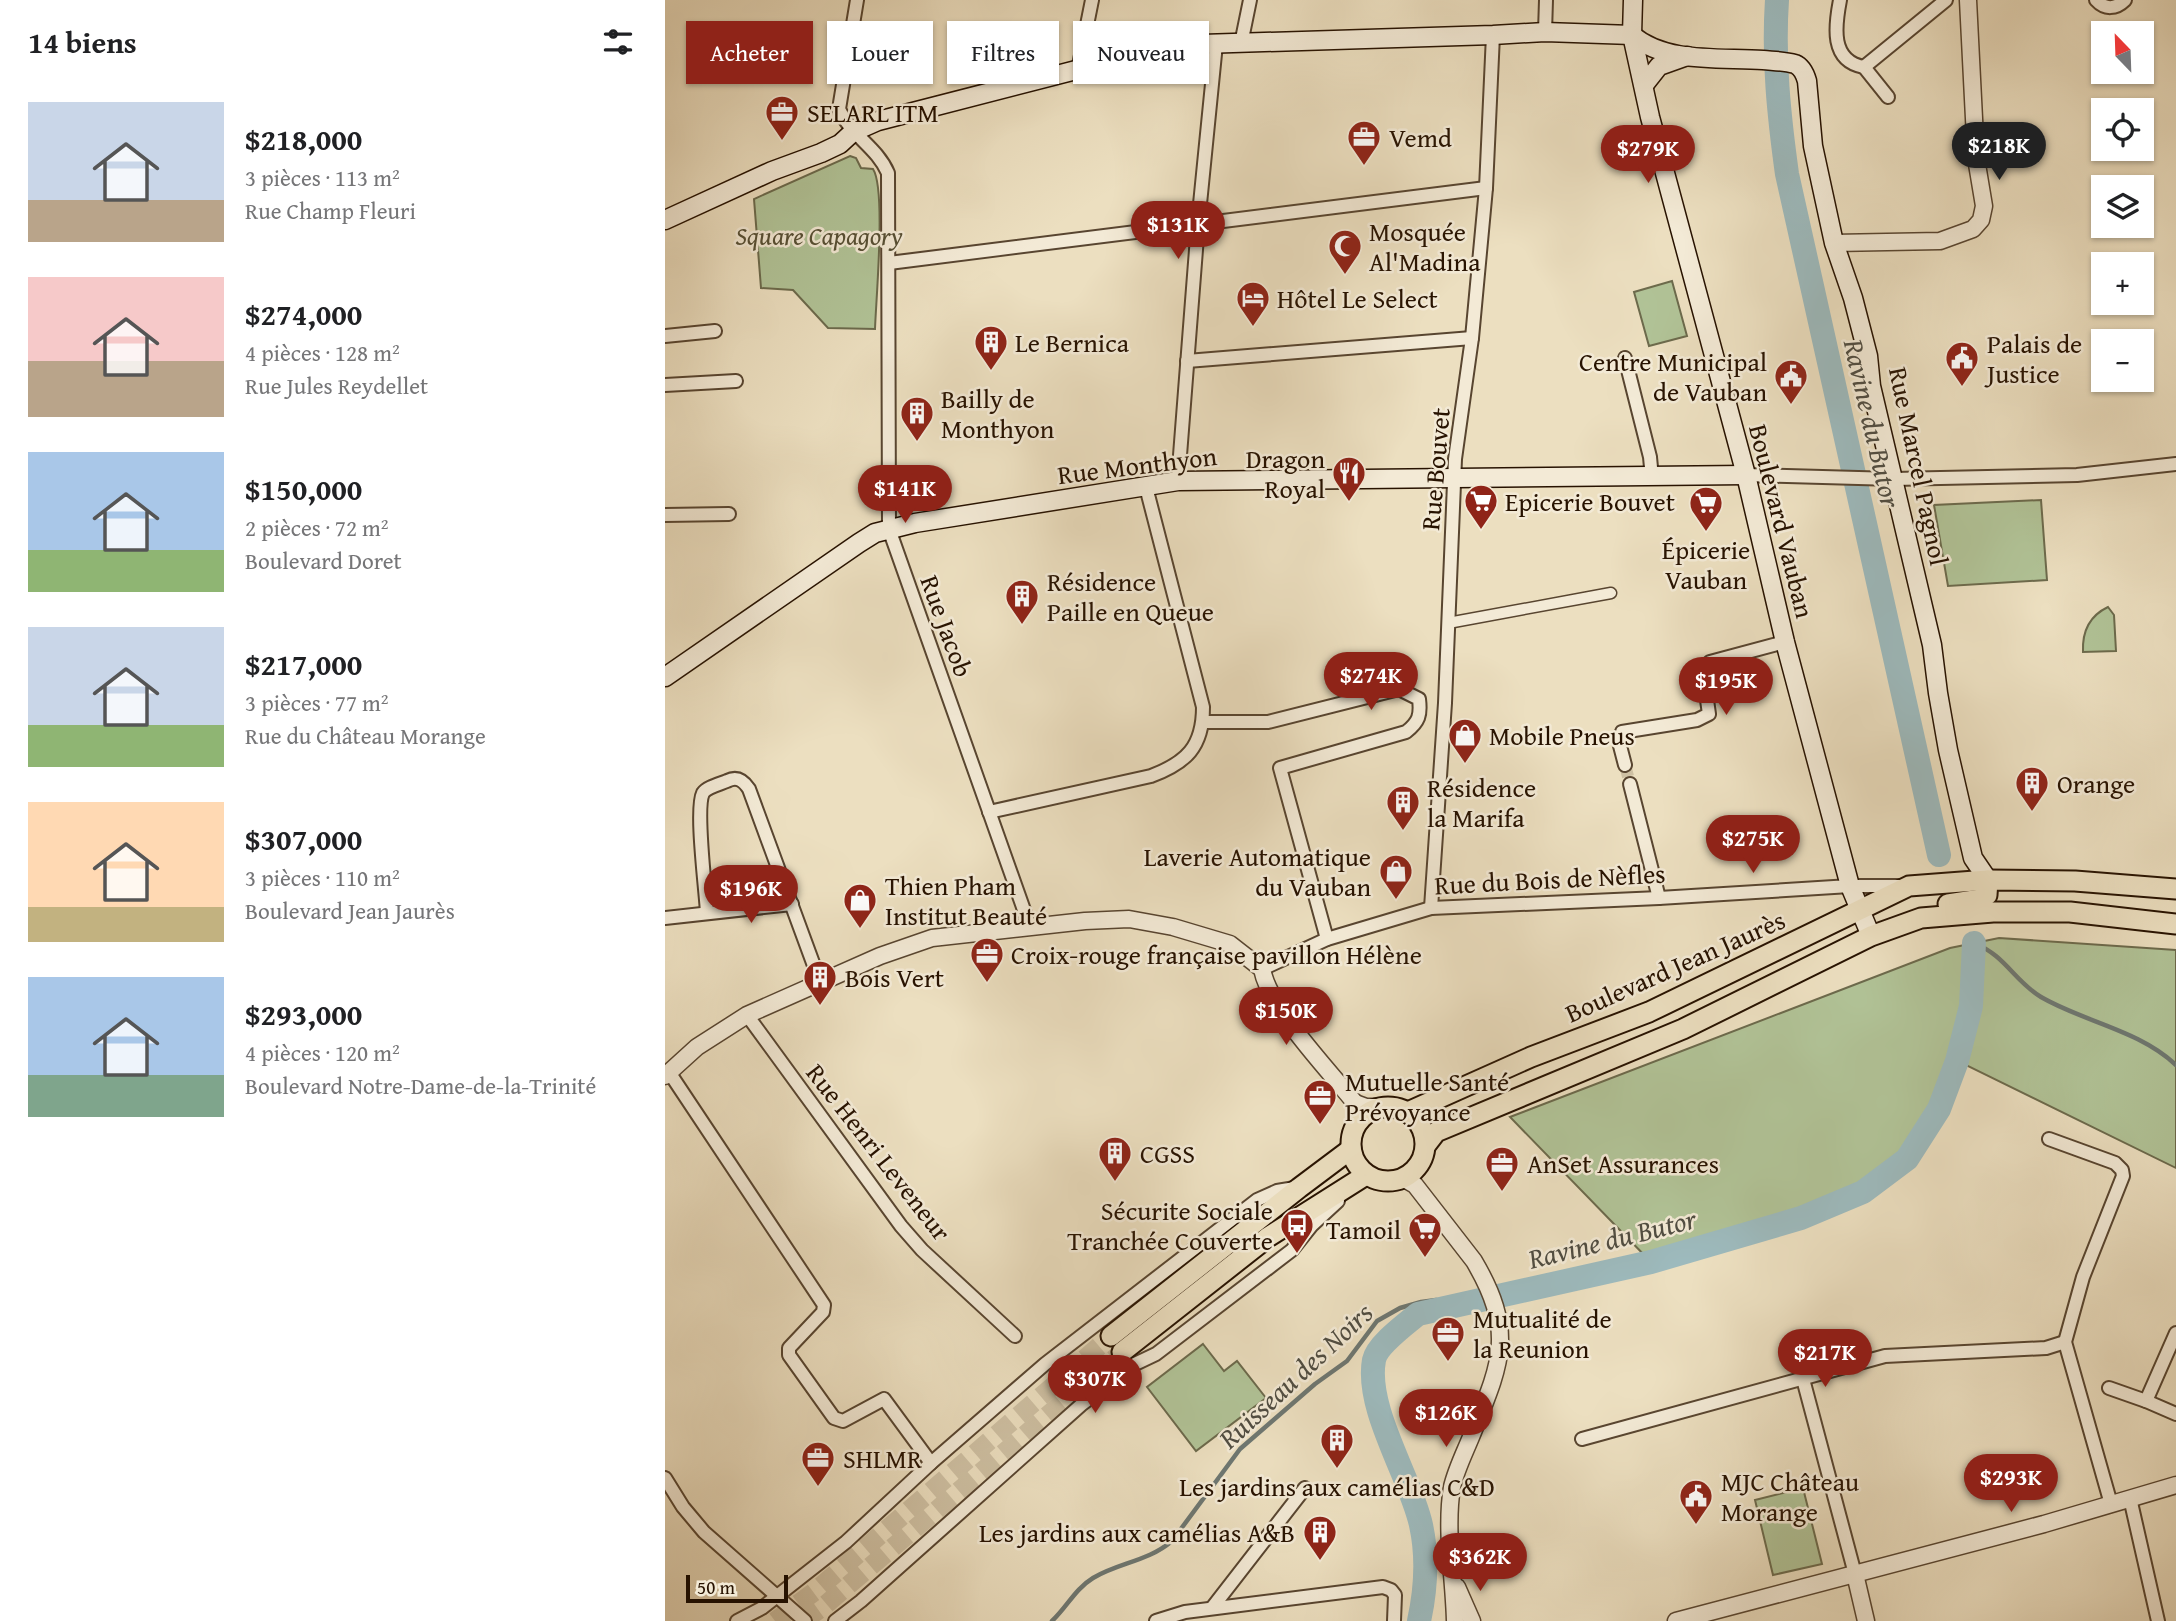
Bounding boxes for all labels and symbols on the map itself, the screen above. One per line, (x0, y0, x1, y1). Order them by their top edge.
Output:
north arrow (2091, 21, 2154, 84)
office icon: SELARL ITM (763, 93, 801, 142)
place label: SELARL ITM (807, 93, 939, 132)
office icon: Vemd (1345, 118, 1383, 167)
place label: Vemd (1389, 118, 1452, 157)
pin: $218K (1950, 122, 2048, 182)
pin: $279K (1599, 125, 1697, 185)
pin: $131K (1129, 202, 1227, 261)
place label: Mosquée Al'Madina (1369, 212, 1481, 281)
park label: Square Capagory (735, 216, 903, 255)
mosque icon: Mosquée Al'Madina (1326, 227, 1364, 276)
hotel icon: Hôtel Le Select (1234, 279, 1272, 328)
place label: Hôtel Le Select (1277, 279, 1438, 318)
building icon: Le Bernica (972, 323, 1010, 372)
place label: Le Bernica (1015, 323, 1130, 362)
place label: Palais de Justice (1984, 324, 2082, 393)
water label: Ravine du Butor (1833, 334, 1913, 513)
public building icon: Palais de Justice (1943, 339, 1981, 388)
place label: Centre Municipal de Vauban (1579, 342, 1767, 411)
public building icon: Centre Municipal de Vauban (1772, 357, 1810, 406)
street label: Rue Marcel Pagnol (1879, 363, 1959, 569)
place label: Bailly de Monthyon (941, 379, 1055, 448)
building icon: Bailly de Monthyon (898, 394, 936, 443)
street label: Rue Bouvet (1410, 406, 1460, 532)
street label: Boulevard Vauban (1739, 420, 1825, 622)
street label: Rue Monthyon (1055, 436, 1219, 494)
place label: Dragon Royal (1246, 439, 1325, 508)
restaurant icon: Dragon Royal (1330, 454, 1368, 503)
pin: $141K (856, 466, 954, 525)
supermarket icon: Epicerie Bouvet (1462, 482, 1500, 531)
place label: Epicerie Bouvet (1505, 482, 1675, 521)
supermarket icon: Épicerie Vauban (1687, 484, 1725, 533)
place label: Épicerie Vauban (1662, 530, 1750, 599)
place label: Résidence Paille en Queue (1047, 562, 1214, 631)
street label: Rue Jacob (911, 570, 983, 682)
building icon: Résidence Paille en Queue (1003, 577, 1041, 626)
pin: $274K (1322, 652, 1420, 712)
pin: $195K (1677, 658, 1775, 717)
shop icon: Mobile Pneus (1446, 716, 1484, 765)
place label: Mobile Pneus (1489, 716, 1635, 755)
building icon: Orange (2013, 764, 2051, 813)
place label: Orange (2057, 764, 2135, 803)
place label: Résidence la Marifa (1427, 768, 1536, 837)
building icon: Résidence la Marifa (1384, 783, 1422, 832)
pin: $275K (1704, 816, 1802, 875)
place label: Laverie Automatique du Vauban (1144, 837, 1371, 906)
shop icon: Laverie Automatique du Vauban (1377, 852, 1415, 901)
street label: Rue du Bois de Nèfles (1434, 853, 1666, 905)
pin: $196K (702, 866, 800, 925)
place label: Thien Pham Institut Beauté (885, 866, 1047, 935)
shop icon: Thien Pham Institut Beauté (841, 881, 879, 930)
street label: Boulevard Jean Jaurès (1559, 900, 1791, 1032)
office icon: Croix-rouge française pavillon Hélène (968, 935, 1006, 984)
place label: Croix-rouge française pavillon Hélène (1011, 935, 1422, 974)
building icon: Bois Vert (801, 958, 839, 1007)
place label: Bois Vert (845, 958, 944, 997)
pin: $150K (1237, 988, 1335, 1047)
street label: Rue Henri Leveneur (797, 1055, 961, 1249)
place label: Mutuelle Santé Prévoyance (1345, 1062, 1509, 1131)
office icon: Mutuelle Santé Prévoyance (1301, 1077, 1339, 1126)
building icon: CGSS (1096, 1134, 1134, 1183)
place label: CGSS (1140, 1134, 1195, 1173)
office icon: AnSet Assurances (1483, 1144, 1521, 1193)
place label: AnSet Assurances (1527, 1144, 1719, 1183)
place label: Sécurite Sociale Tranchée Couverte (1067, 1191, 1273, 1260)
water label: Ravine du Butor (1523, 1197, 1702, 1279)
bus stop icon: Sécurite Sociale Tranchée Couverte (1278, 1206, 1316, 1255)
place label: Tamoil (1326, 1210, 1401, 1249)
supermarket icon: Tamoil (1406, 1210, 1444, 1259)
water label: Ruisseau des Noirs (1208, 1293, 1381, 1458)
place label: Mutualité de la Reunion (1473, 1299, 1612, 1368)
office icon: Mutualité de la Reunion (1429, 1314, 1467, 1363)
pin: $217K (1776, 1330, 1874, 1389)
pin: $307K (1046, 1356, 1144, 1415)
pin: $126K (1397, 1390, 1495, 1449)
building icon: Les jardins aux camélias C&D (1318, 1421, 1356, 1470)
office icon: SHLMR (799, 1439, 837, 1488)
place label: SHLMR (843, 1439, 922, 1478)
pin: $293K (1962, 1454, 2060, 1514)
place label: MJC Château Morange (1721, 1462, 1859, 1531)
place label: Les jardins aux camélias C&D (1179, 1467, 1495, 1506)
public building icon: MJC Château Morange (1677, 1477, 1715, 1526)
place label: Les jardins aux camélias A&B (979, 1513, 1295, 1552)
building icon: Les jardins aux camélias A&B (1301, 1513, 1339, 1562)
pin: $362K (1431, 1534, 1529, 1593)
scale bar (686, 1572, 787, 1604)

